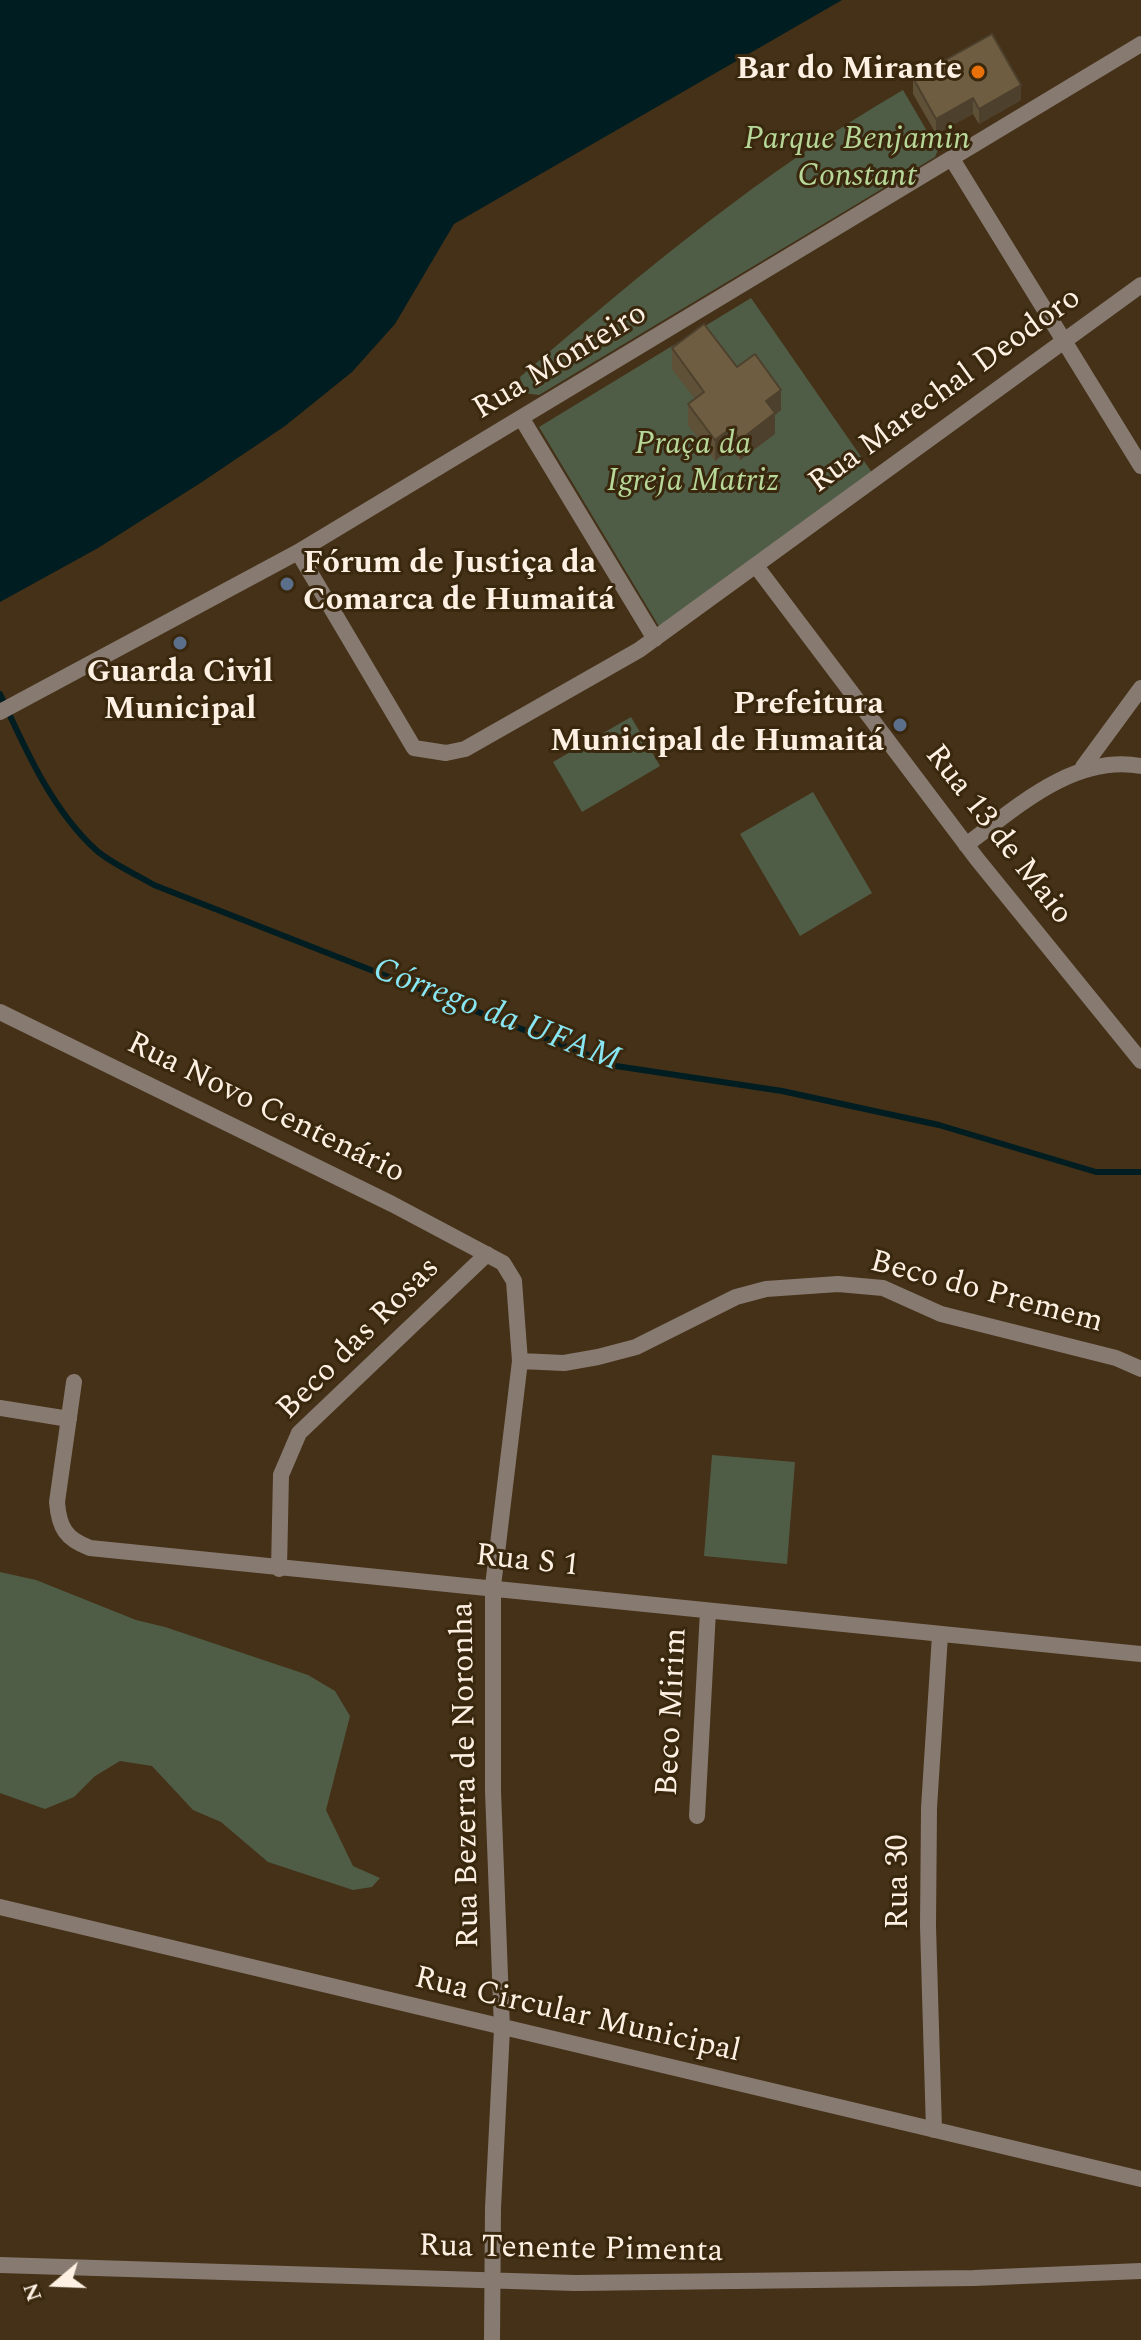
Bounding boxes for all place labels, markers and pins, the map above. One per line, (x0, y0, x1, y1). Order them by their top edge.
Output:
place label: Bar do Mirante (736, 53, 962, 91)
marker: Bar do Mirante (969, 63, 987, 81)
place label: Fórum de Justiça da Comarca de Humaitá (303, 547, 615, 622)
marker: Fórum de Justiça da Comarca de Humaitá (278, 575, 296, 593)
marker: Guarda Civil Municipal (171, 634, 189, 652)
place label: Guarda Civil Municipal (87, 656, 273, 731)
place label: Prefeitura Municipal de Humaitá (550, 688, 884, 763)
marker: Prefeitura Municipal de Humaitá (891, 716, 909, 734)

